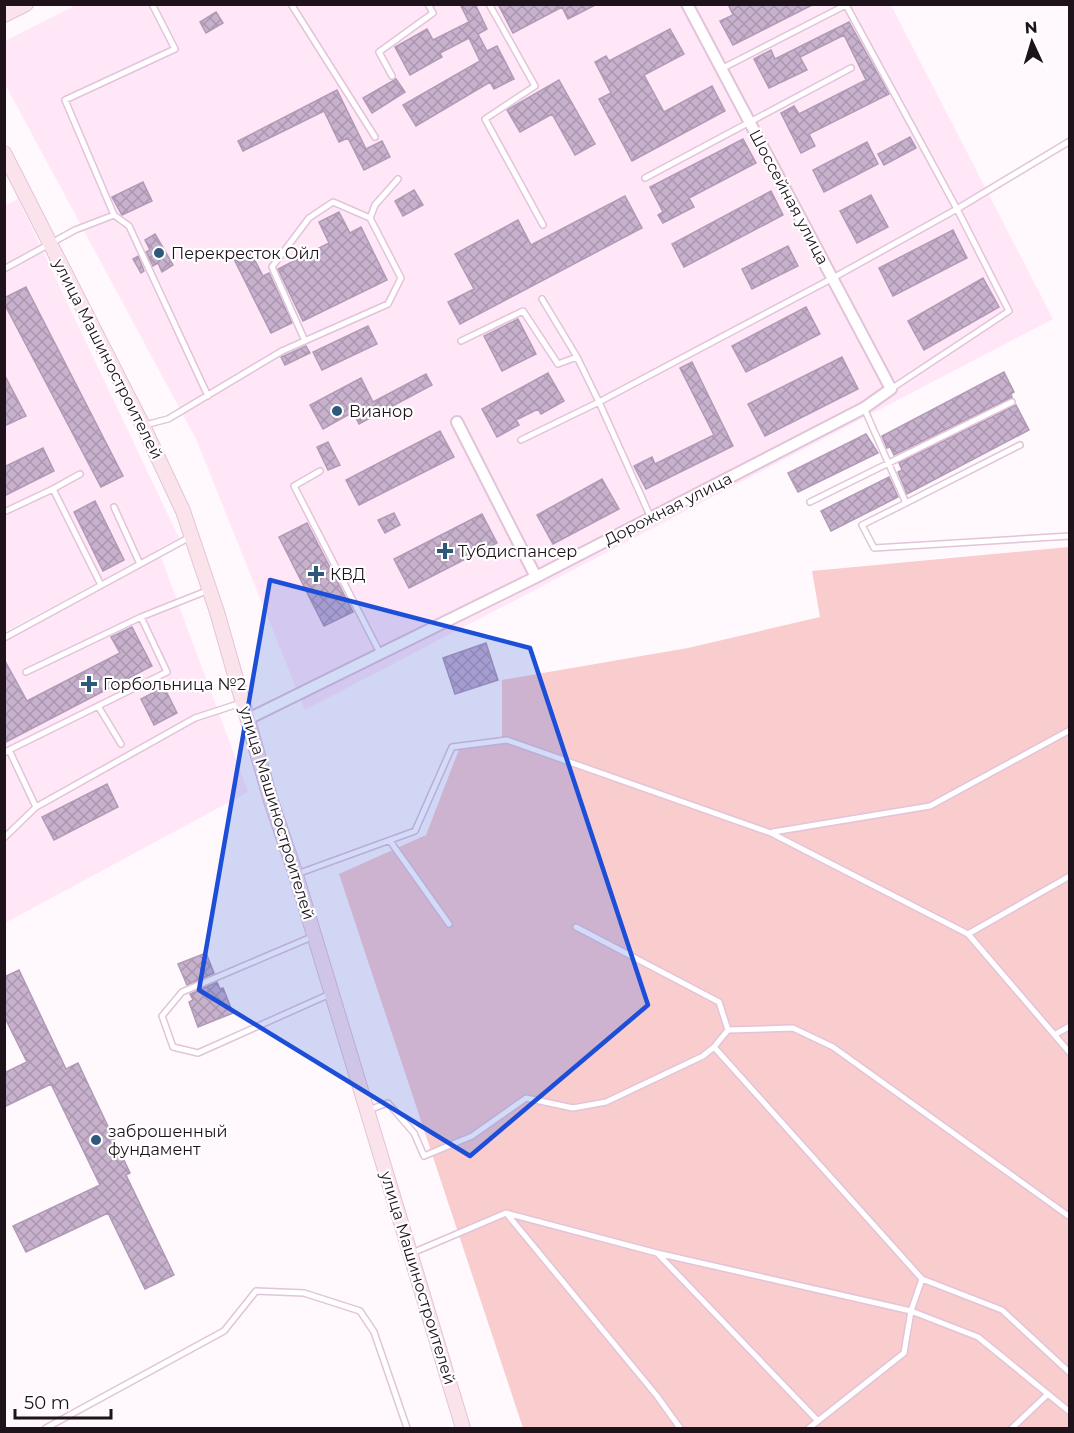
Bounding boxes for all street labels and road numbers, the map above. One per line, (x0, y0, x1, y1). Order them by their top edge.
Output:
street label: Шоссейная улица (745, 126, 833, 268)
street label: улица Машиностроителей (49, 255, 167, 462)
street label: Дорожная улица (601, 469, 735, 549)
street label: улица Машиностроителей (235, 703, 319, 922)
street label: улица Машиностроителей (376, 1168, 460, 1387)

